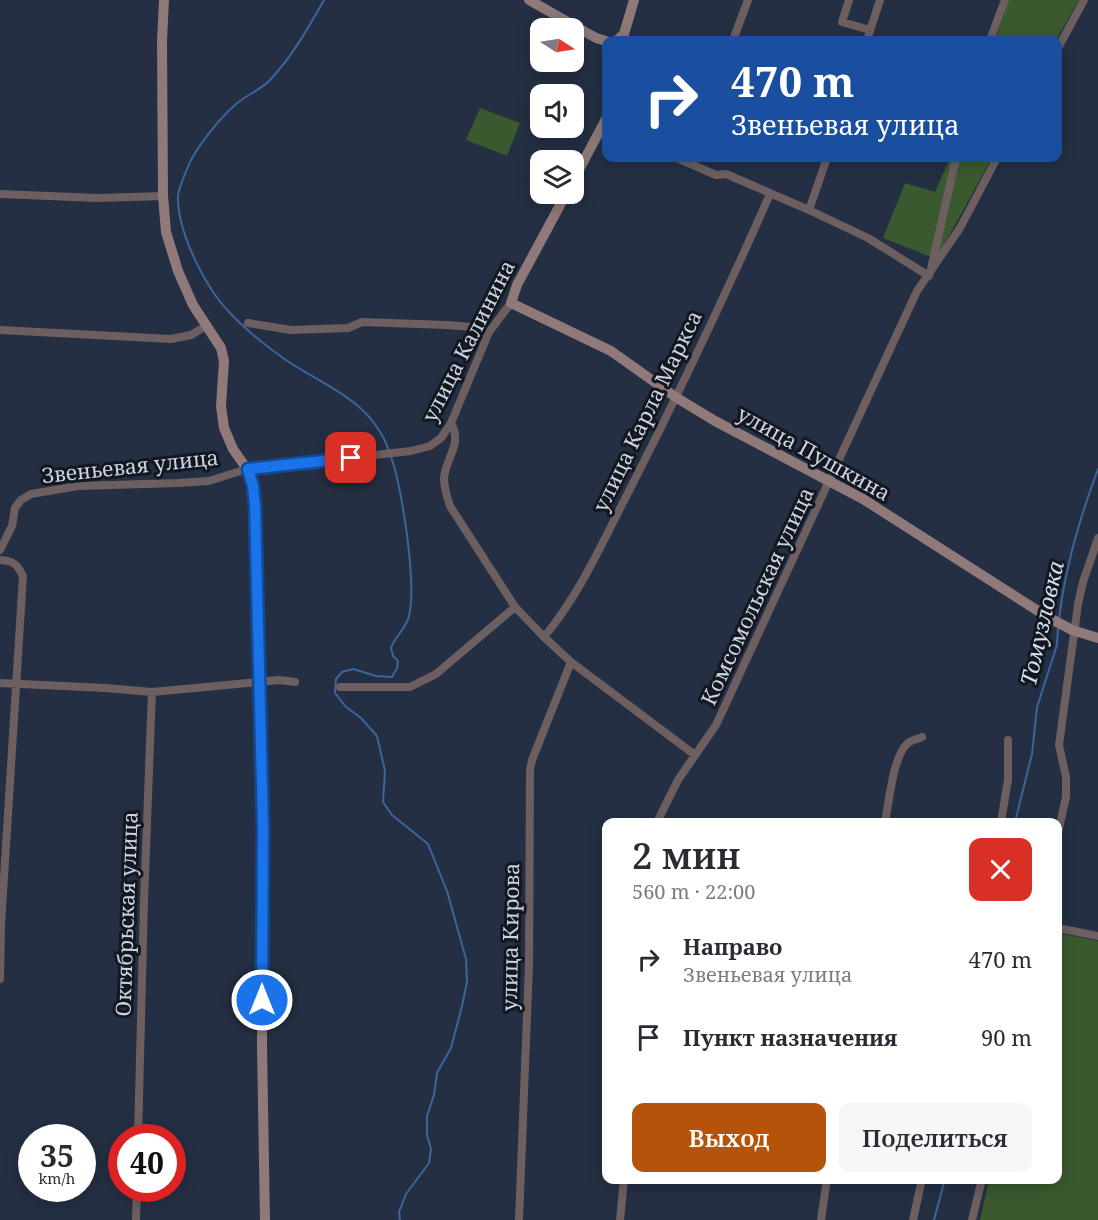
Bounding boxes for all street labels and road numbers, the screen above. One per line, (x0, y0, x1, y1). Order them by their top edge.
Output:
street label: улица Калинина (415, 255, 521, 427)
street label: улица Карла Маркса (586, 306, 708, 516)
street label: улица Пушкина (732, 399, 896, 507)
street label: Звеньевая улица (40, 443, 220, 489)
street label: Комсомольская улица (694, 483, 820, 709)
street label: Октябрьская улица (108, 811, 144, 1017)
street label: улица Кирова (495, 863, 525, 1011)

